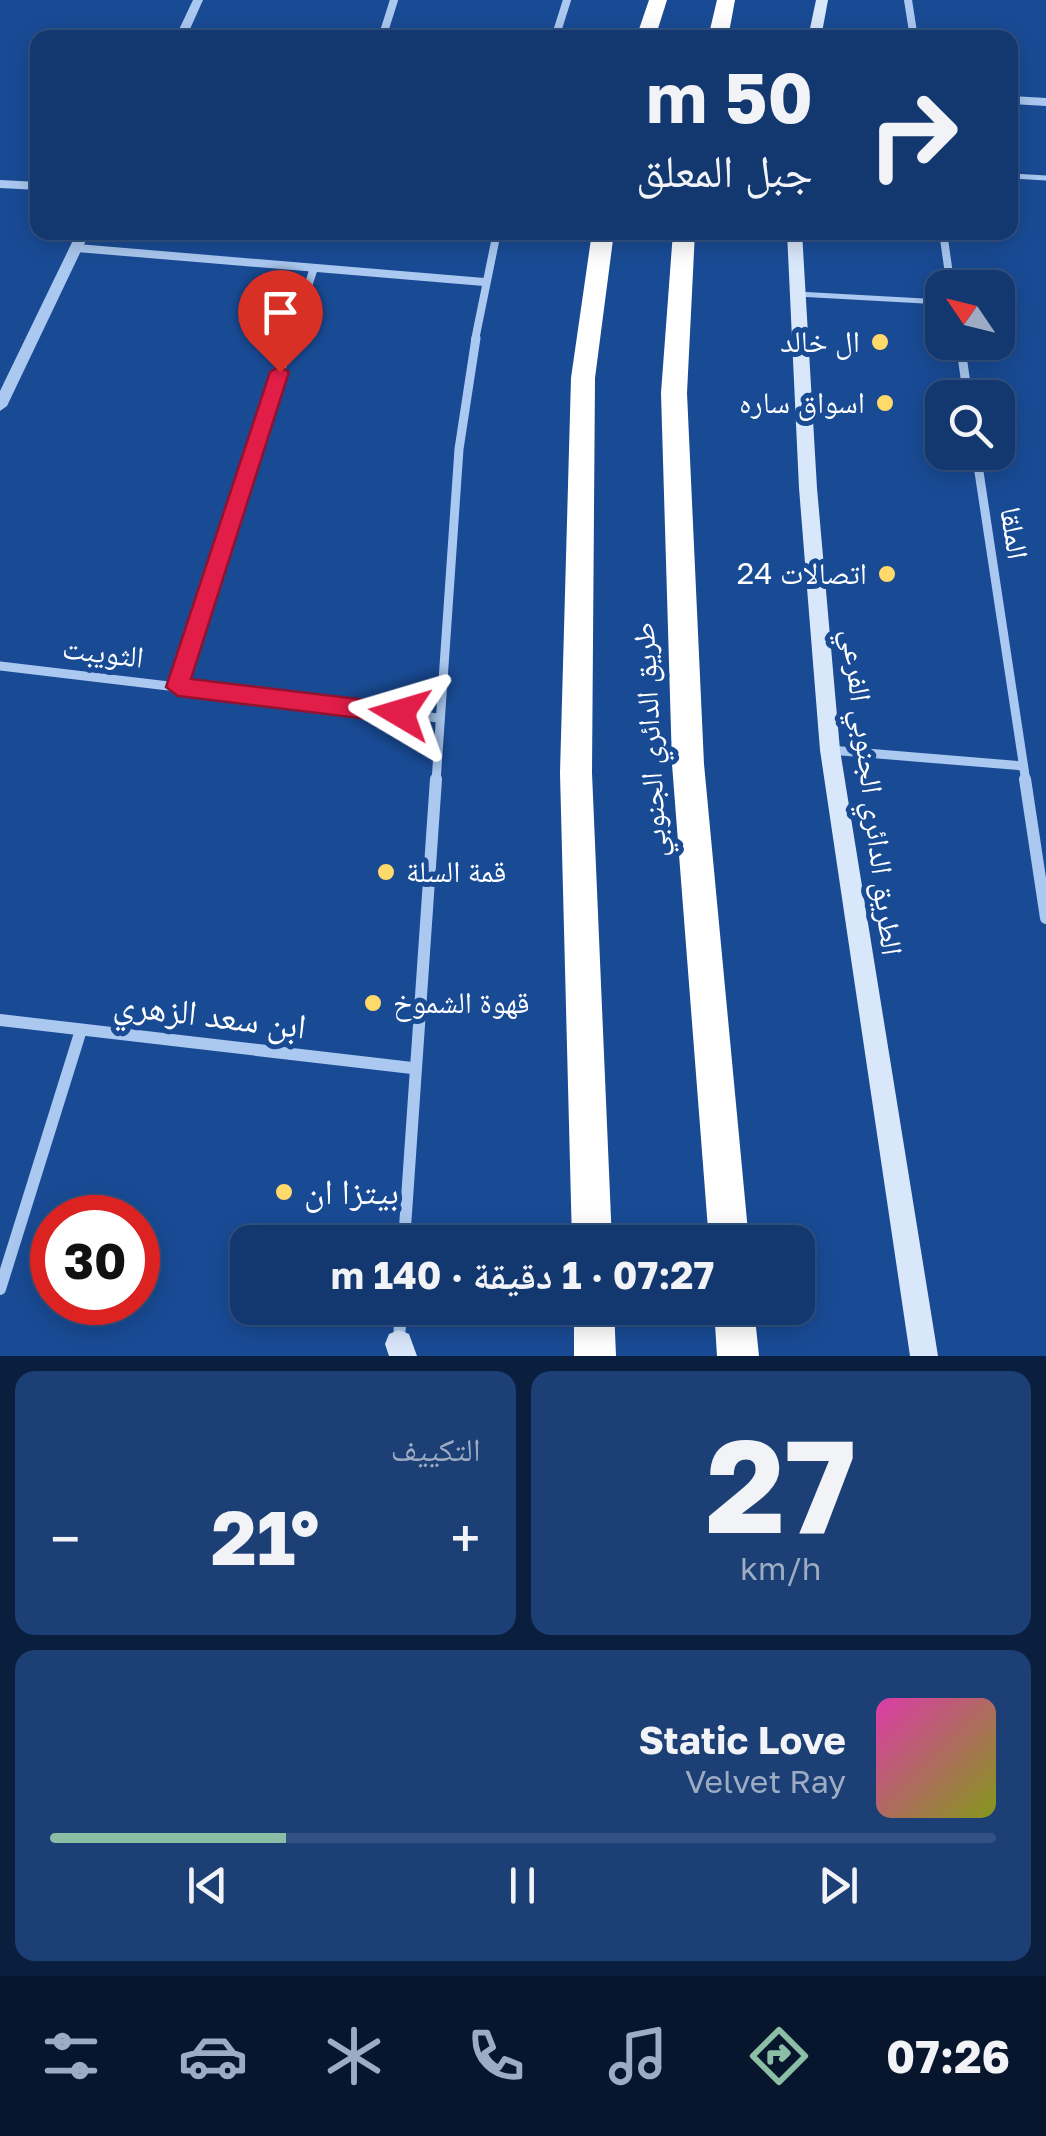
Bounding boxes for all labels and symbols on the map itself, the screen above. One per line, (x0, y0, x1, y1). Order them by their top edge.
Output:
pin (238, 270, 323, 373)
north arrow (925, 270, 1015, 360)
place label: ال خالد (780, 323, 860, 360)
marker: ال خالد (869, 331, 891, 353)
place label: اسواق ساره (739, 384, 865, 421)
marker: اسواق ساره (874, 392, 896, 414)
street label: الملقا (993, 504, 1037, 562)
place label: اتصالات 24 (737, 555, 867, 591)
marker: اتصالات 24 (876, 563, 898, 585)
street label: طريق الدائري الجنوبي (625, 621, 680, 859)
street label: الطريق الدائري الجنوبي الفرعي (829, 627, 911, 958)
street label: الثويبت (60, 629, 146, 675)
position arrow (348, 661, 452, 765)
place label: قمة السلة (406, 853, 506, 889)
marker: قمة السلة (375, 861, 397, 883)
street label: ابن سعد الزهري (111, 981, 309, 1054)
place label: قهوة الشموخ (393, 984, 530, 1022)
marker: قهوة الشموخ (362, 992, 384, 1014)
place label: بيتزا ان (304, 1170, 399, 1213)
marker: بيتزا ان (273, 1181, 295, 1203)
speed limit sign: 30 (30, 1195, 160, 1325)

